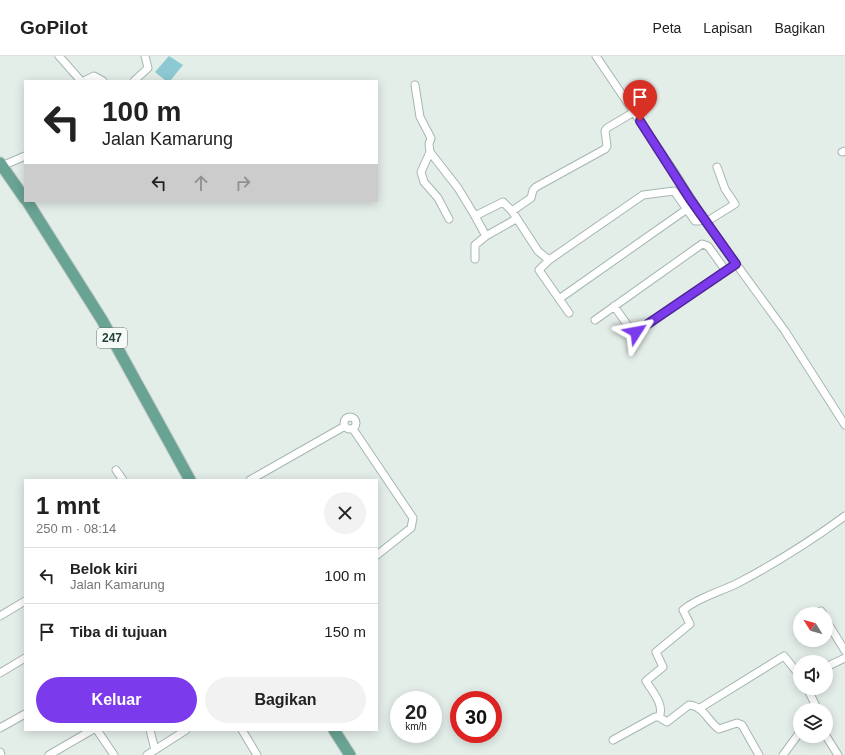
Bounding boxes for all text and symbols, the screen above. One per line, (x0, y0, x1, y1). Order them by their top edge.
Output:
text: GoPilot (20, 17, 88, 38)
text: Peta (653, 20, 681, 36)
text: Lapisan (703, 20, 752, 36)
text: Bagikan (774, 20, 825, 36)
pin (623, 80, 657, 121)
icon: arrive (629, 86, 651, 108)
icon: left (36, 96, 88, 148)
text: 100 m (102, 96, 181, 127)
text: Jalan Kamarung (102, 129, 233, 149)
icon: left (148, 172, 170, 194)
icon: ahead (190, 172, 212, 194)
icon: right (232, 172, 254, 194)
position arrow (615, 311, 657, 353)
road number: 247 (97, 328, 127, 348)
text: 1 mnt (36, 492, 100, 519)
button: close (324, 492, 366, 534)
text: 250 m · 08:14 (36, 521, 116, 536)
text: Belok kiri (70, 560, 138, 577)
icon: left (36, 565, 58, 587)
text: 100 m (324, 567, 366, 584)
text: Jalan Kamarung (70, 577, 165, 592)
north arrow (793, 607, 833, 647)
map controls (793, 607, 833, 743)
icon: arrive (36, 621, 58, 643)
text: Tiba di tujuan (70, 623, 167, 640)
text: 150 m (324, 623, 366, 640)
button: sound (793, 655, 833, 695)
button: Keluar (36, 677, 197, 723)
button: Bagikan (205, 677, 366, 723)
speed limit sign: 30 (450, 691, 502, 743)
text: 20 (405, 701, 427, 723)
button: layers (793, 703, 833, 743)
text: km/h (405, 721, 427, 732)

